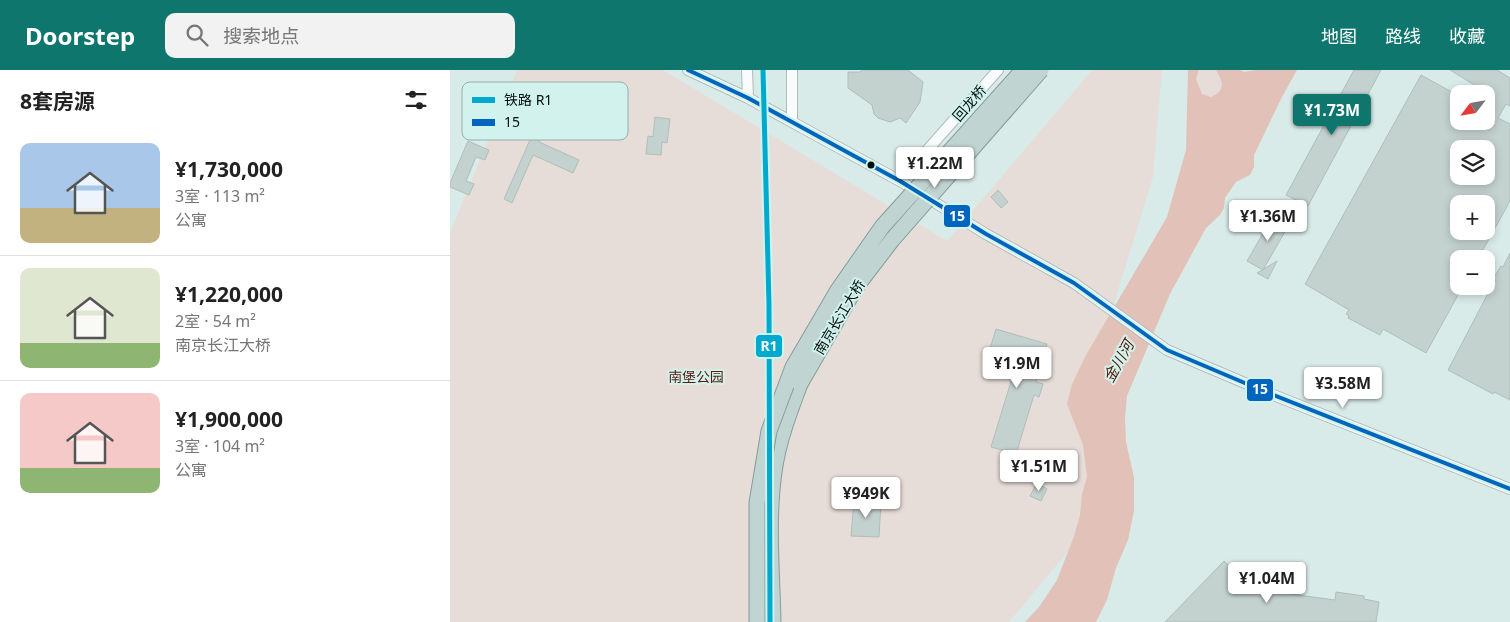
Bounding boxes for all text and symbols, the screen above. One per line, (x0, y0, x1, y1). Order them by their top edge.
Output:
search box (165, 13, 515, 58)
text: Doorstep (25, 19, 135, 52)
icon: search (183, 21, 211, 49)
text: 搜索地点 (223, 23, 299, 49)
text: 地图 (1321, 24, 1357, 48)
text: 路线 (1385, 24, 1421, 48)
text: 收藏 (1449, 24, 1485, 48)
street label: 回龙桥 (948, 81, 990, 125)
legend (462, 82, 628, 140)
north arrow (1450, 85, 1495, 130)
map controls (1450, 85, 1495, 295)
icon: filters (402, 86, 430, 114)
text: 8套房源 (20, 87, 95, 115)
text: 铁路 R1 (504, 90, 552, 109)
pin: ¥1.73M (1291, 93, 1373, 136)
text: ¥1.73M (1304, 99, 1360, 121)
text: 15 (504, 112, 520, 131)
button: layers (1450, 140, 1495, 185)
pin: ¥1.22M (894, 146, 976, 189)
text: ¥1.22M (907, 152, 963, 174)
text: ¥1,730,000 (175, 155, 283, 183)
unlabelled marker (866, 160, 876, 170)
icon: home (60, 163, 120, 223)
text: 3室 · 113 m² (175, 185, 265, 207)
button: + (1450, 195, 1495, 240)
pin: ¥1.36M (1227, 200, 1309, 242)
line badge: 15 (943, 204, 971, 228)
text: ¥1.36M (1240, 205, 1296, 227)
text: 15 (949, 206, 965, 225)
text: 公寓 (175, 209, 207, 231)
button: − (1450, 250, 1495, 295)
street label: 南京长江大桥 (809, 276, 869, 358)
text: ¥1,220,000 (175, 280, 283, 308)
icon: home (60, 288, 120, 348)
text: 2室 · 54 m² (175, 310, 256, 332)
text: 南京长江大桥 (175, 334, 271, 356)
line badge: R1 (755, 334, 783, 358)
water label: 金川河 (1098, 334, 1139, 386)
text: R1 (760, 336, 778, 355)
pin: ¥1.9M (982, 346, 1052, 389)
text: ¥1.9M (993, 352, 1041, 374)
pin: ¥3.58M (1302, 366, 1384, 409)
park label: 南堡公园 (668, 367, 724, 386)
text: ¥3.58M (1315, 372, 1371, 394)
line badge: 15 (1246, 378, 1274, 402)
text: 15 (1252, 379, 1268, 398)
text: ¥1,900,000 (175, 405, 283, 433)
icon: home (60, 413, 120, 473)
text: 3室 · 104 m² (175, 435, 265, 457)
pin: ¥1.51M (998, 450, 1080, 492)
text: ¥1.51M (1011, 455, 1067, 477)
text: 公寓 (175, 459, 207, 481)
pin: ¥949K (831, 476, 901, 519)
text: ¥949K (842, 482, 890, 504)
pin: ¥1.04M (1226, 562, 1308, 604)
text: ¥1.04M (1239, 567, 1295, 589)

